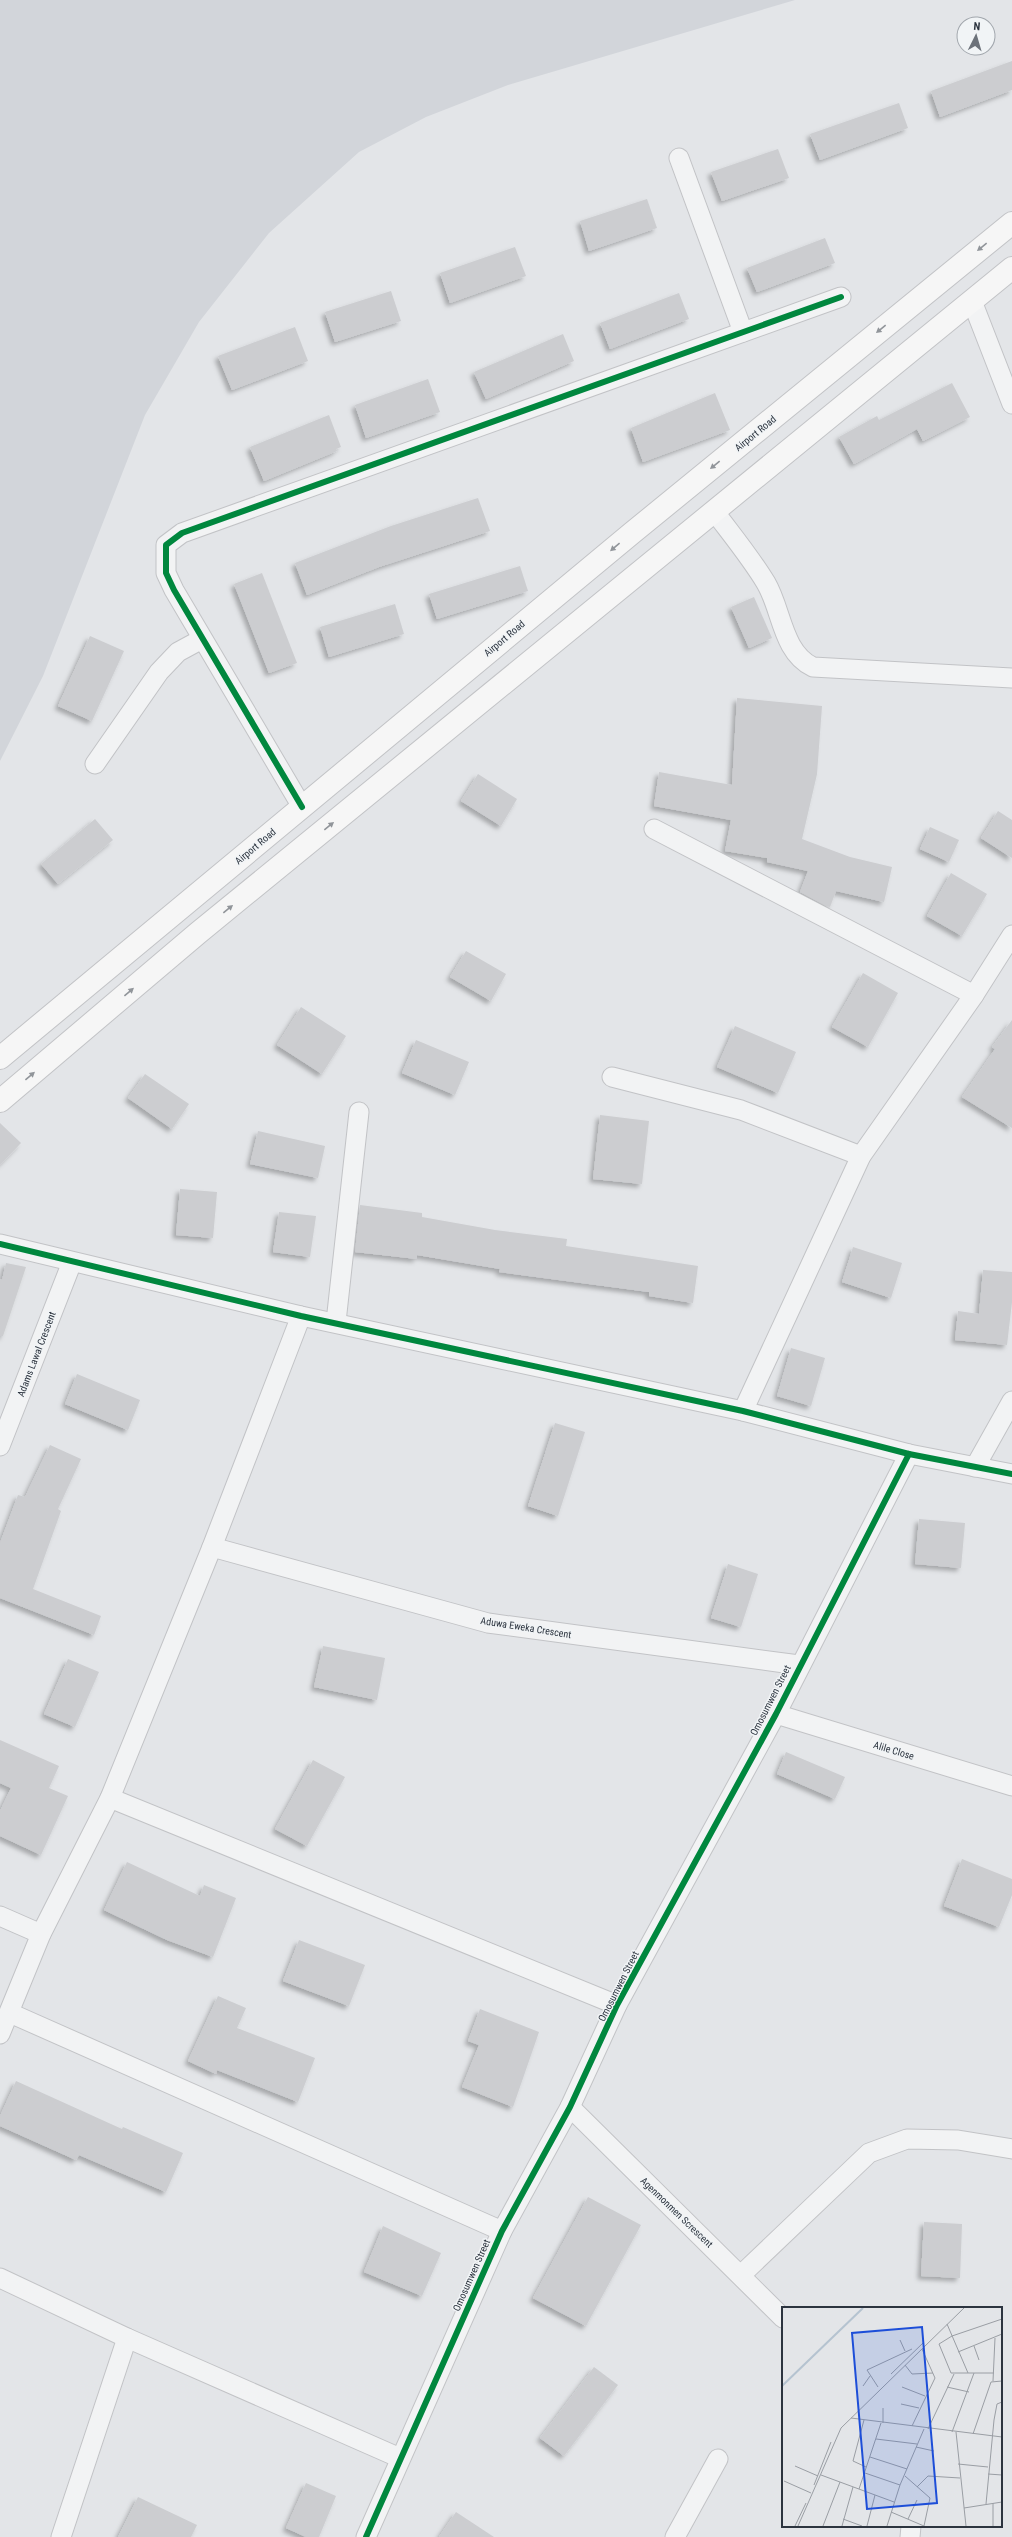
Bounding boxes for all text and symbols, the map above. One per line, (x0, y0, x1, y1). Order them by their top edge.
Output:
north arrow (956, 16, 996, 56)
text: N (973, 20, 981, 33)
one-way arrow (976, 243, 987, 252)
one-way arrow (876, 325, 886, 334)
street label: Airport Road (733, 413, 778, 453)
one-way arrow (710, 460, 721, 469)
one-way arrow (609, 542, 620, 551)
street label: Airport Road (482, 618, 527, 659)
one-way arrow (324, 822, 335, 831)
street label: Airport Road (233, 826, 278, 867)
one-way arrow (223, 904, 234, 913)
one-way arrow (124, 988, 134, 997)
one-way arrow (24, 1072, 35, 1081)
street label: Adams Lawal Crescent (15, 1310, 58, 1398)
street label: Aduwa Eweka Crescent (480, 1615, 572, 1640)
street label: Omosumwen Street (748, 1663, 793, 1737)
street label: Alile Close (872, 1739, 916, 1762)
street label: Omosumwen Street (596, 1949, 641, 2023)
street label: Agenmonmen Screscent (638, 2175, 715, 2250)
street label: Omosumwen Street (451, 2238, 492, 2313)
inset map (782, 2307, 1002, 2527)

